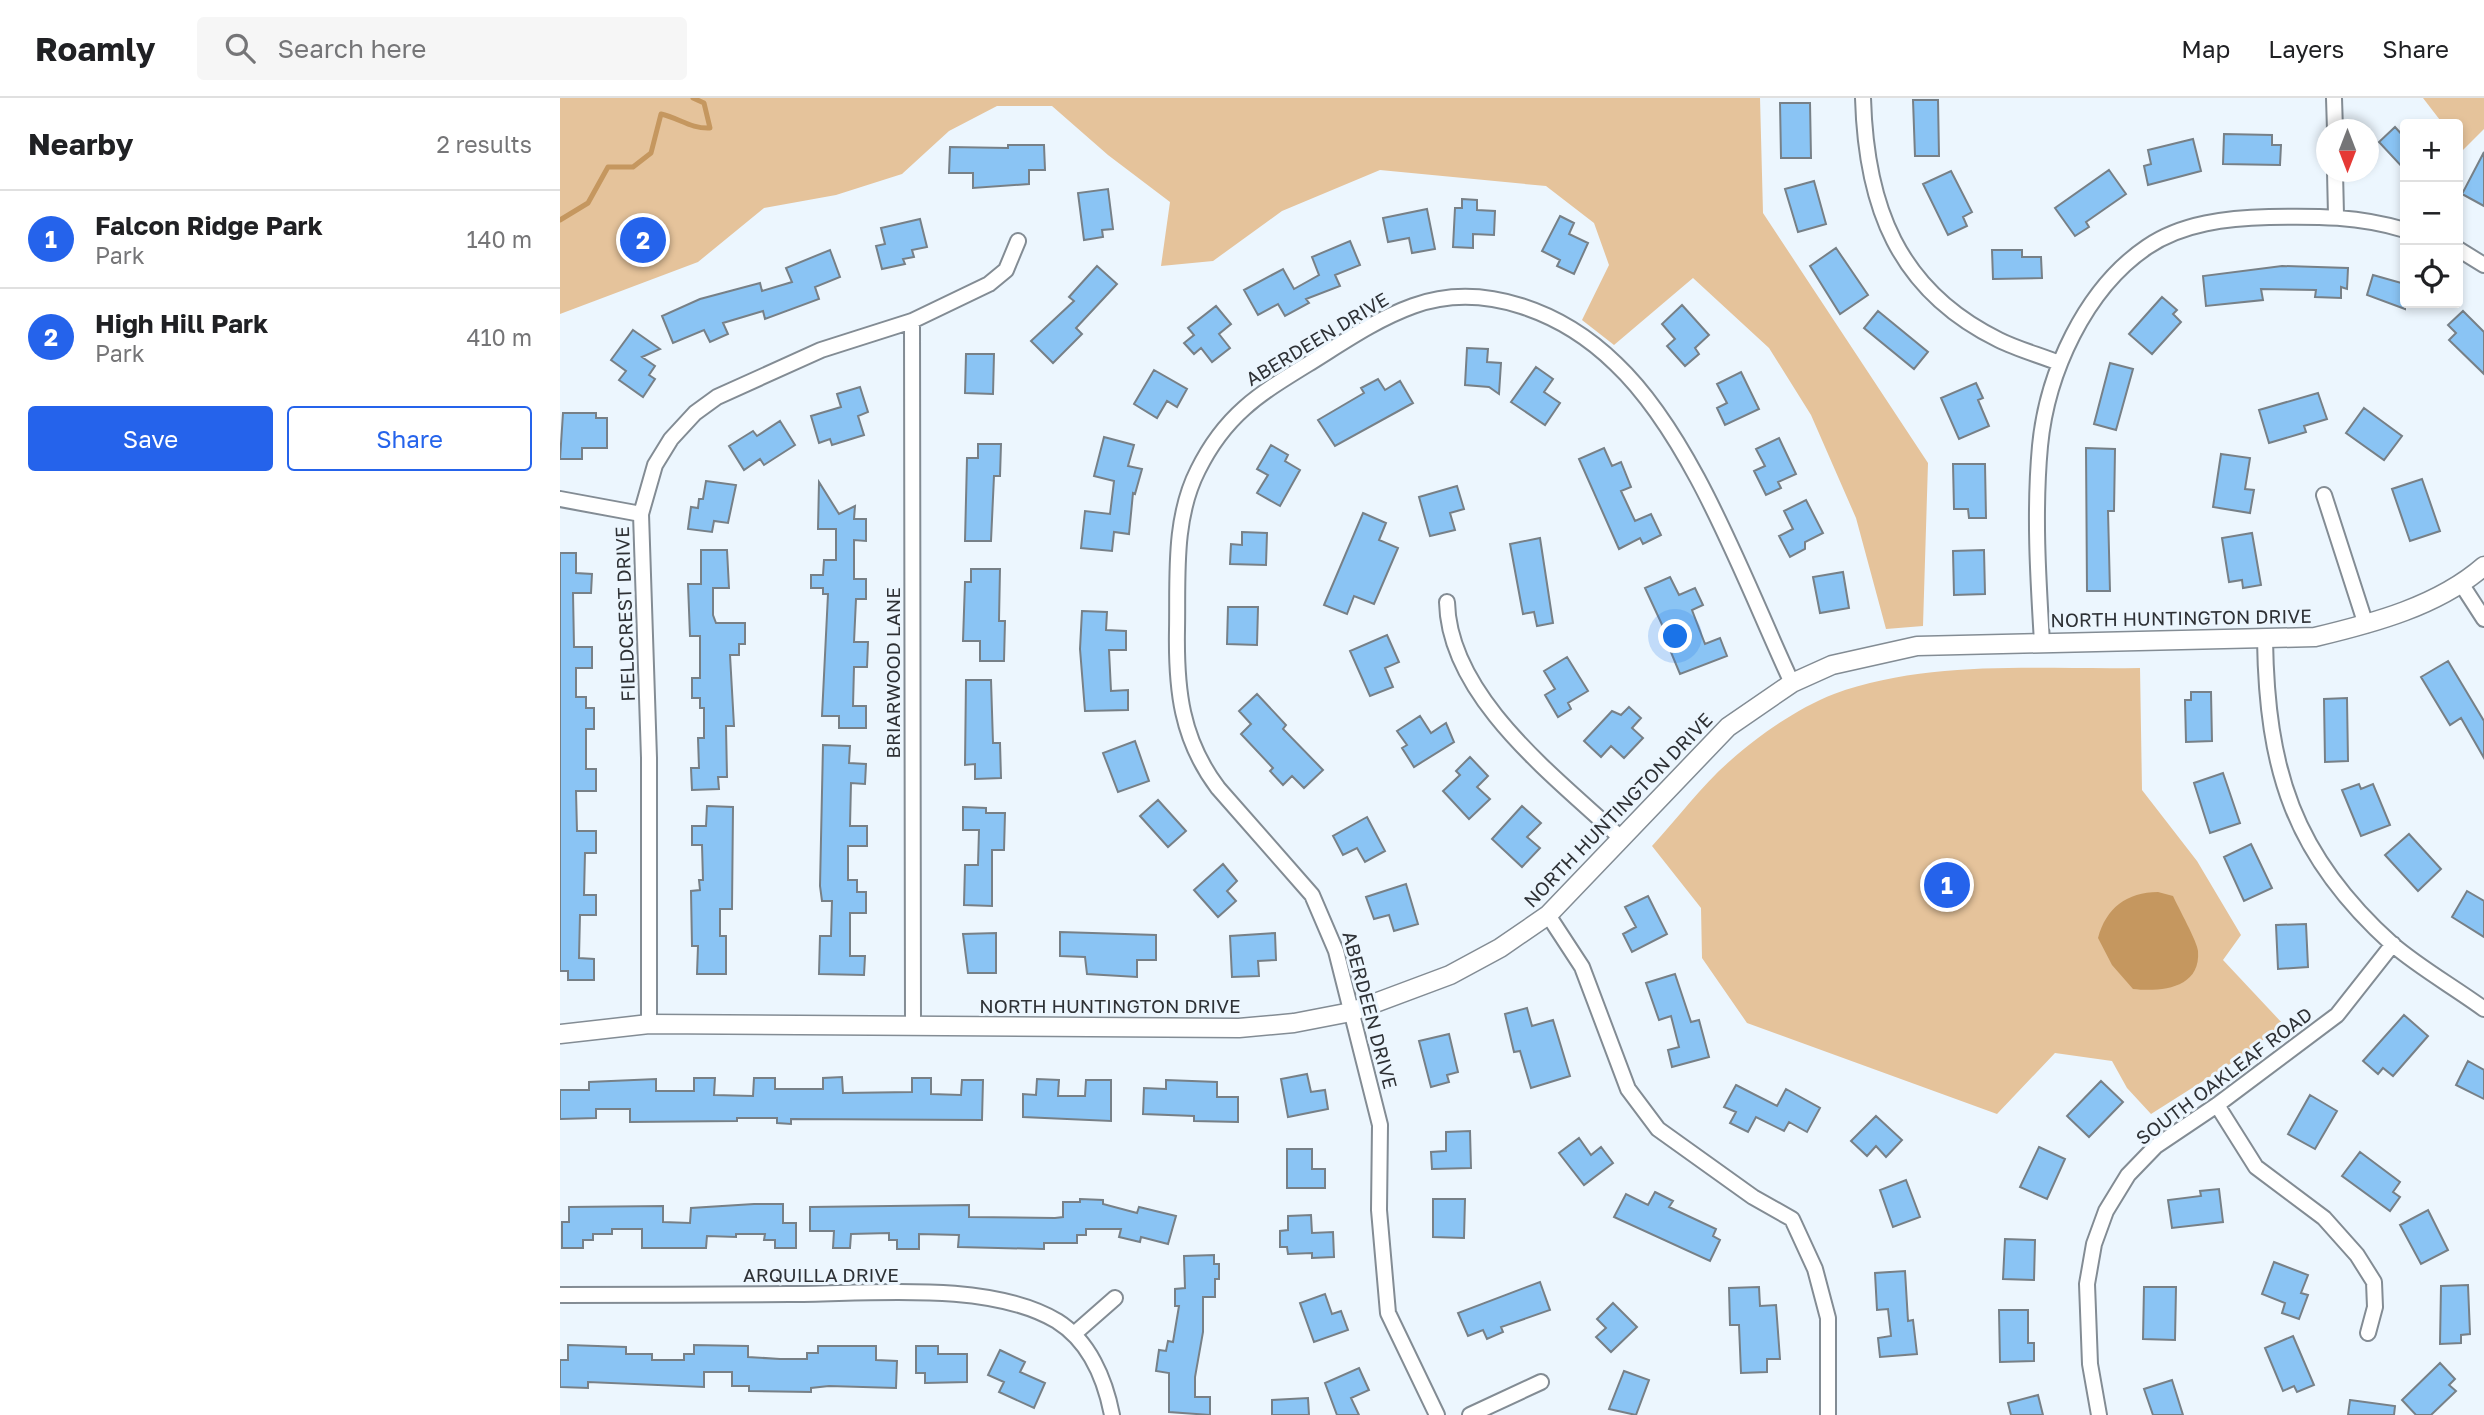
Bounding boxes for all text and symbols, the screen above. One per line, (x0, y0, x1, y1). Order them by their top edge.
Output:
search box (197, 17, 687, 80)
text: Roamly (35, 29, 155, 68)
icon: search (221, 29, 259, 67)
text: Search here (277, 33, 426, 64)
text: Map (2181, 34, 2230, 63)
text: Layers (2268, 34, 2344, 63)
text: Share (2382, 34, 2449, 63)
north arrow (2316, 119, 2379, 182)
map controls (2400, 119, 2463, 308)
button: + (2400, 119, 2463, 182)
text: Nearby (28, 126, 133, 162)
text: 2 results (436, 130, 532, 158)
button: − (2400, 182, 2463, 245)
text: Falcon Ridge Park (95, 210, 323, 241)
pin: 2 (620, 214, 666, 266)
text: 1 (45, 225, 57, 253)
text: 140 m (466, 225, 532, 253)
text: Park (95, 241, 145, 269)
button: locate (2400, 245, 2463, 308)
street label: ABERDEEN DRIVE (1241, 287, 1392, 390)
text: High Hill Park (95, 308, 268, 339)
text: 2 (44, 323, 58, 351)
text: 410 m (466, 323, 532, 351)
text: Park (95, 339, 145, 367)
button: Save (28, 406, 273, 471)
button: Share (287, 406, 532, 471)
street label: FIELDCREST DRIVE (610, 526, 639, 702)
street label: BRIARWOOD LANE (881, 587, 904, 759)
street label: NORTH HUNTINGTON DRIVE (2050, 604, 2312, 631)
your location (1658, 619, 1692, 653)
street label: NORTH HUNTINGTON DRIVE (1519, 708, 1717, 912)
pin: 1 (1924, 859, 1970, 911)
street label: ABERDEEN DRIVE (1338, 929, 1403, 1091)
street label: NORTH HUNTINGTON DRIVE (979, 994, 1241, 1017)
street label: SOUTH OAKLEAF ROAD (2131, 1002, 2316, 1149)
street label: ARQUILLA DRIVE (743, 1263, 899, 1286)

